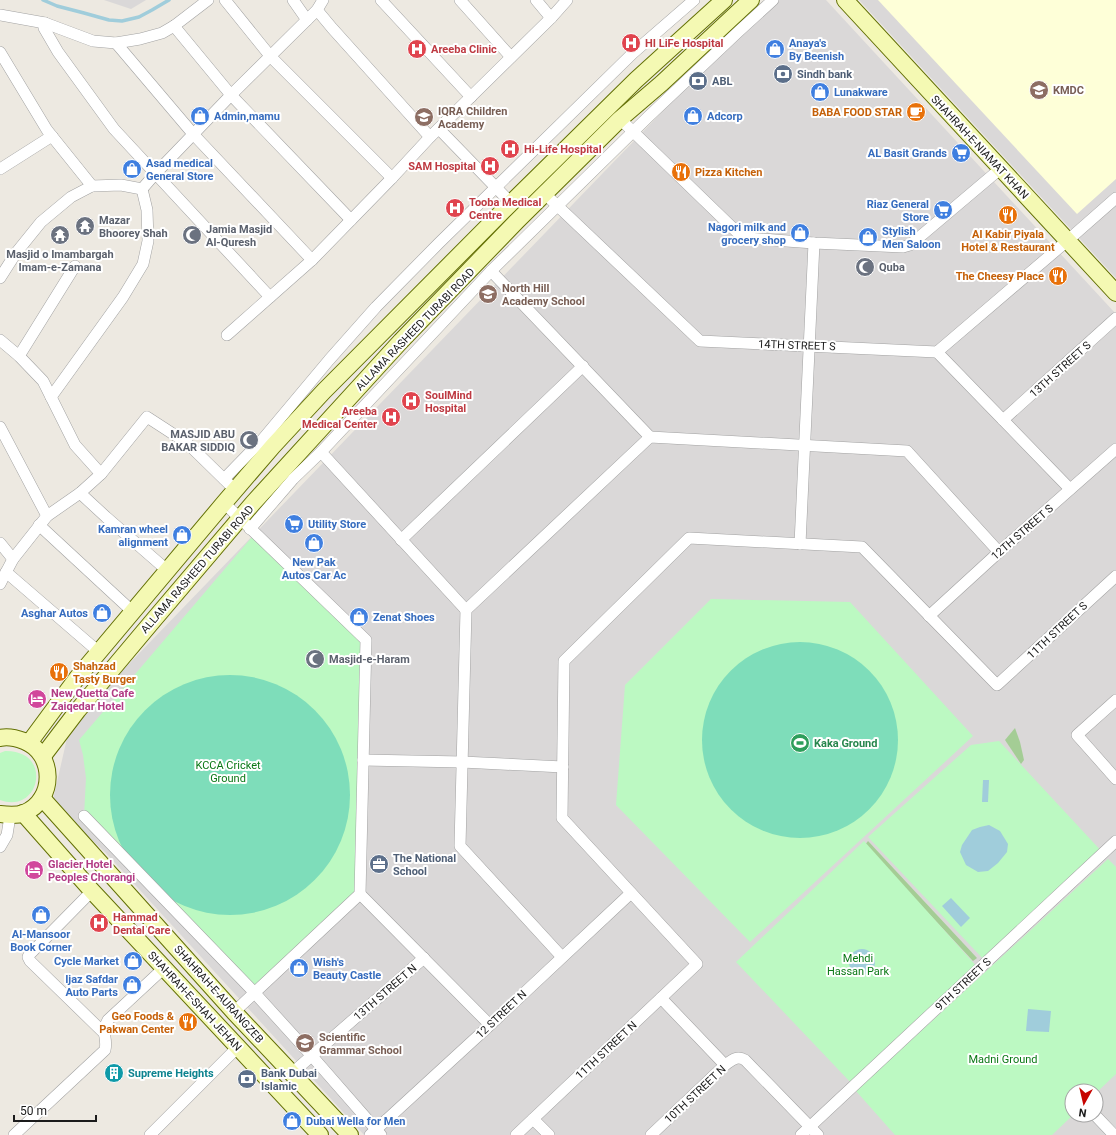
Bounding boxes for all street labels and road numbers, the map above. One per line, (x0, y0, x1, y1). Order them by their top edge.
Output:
street label: SHAHRAH-E-NIAMAT KHAN (928, 93, 1031, 202)
street label: ALLAMA RASHEED TURABI ROAD (353, 265, 477, 393)
street label: 14TH STREET S (758, 338, 836, 353)
street label: 13TH STREET S (1027, 338, 1094, 400)
street label: 12TH STREET S (989, 502, 1056, 563)
street label: ALLAMA RASHEED TURABI ROAD (138, 503, 257, 636)
street label: 11TH STREET S (1025, 599, 1090, 662)
street label: SHAHRAH-E-AURANGZEB (171, 943, 266, 1046)
street label: SHAHRAH-E-SHAH JEHAN (145, 949, 244, 1054)
street label: 9TH STREET S (933, 955, 994, 1013)
street label: 13TH STREET N (351, 962, 419, 1023)
street label: 12 STREET N (473, 988, 529, 1041)
street label: 11TH STREET N (573, 1019, 640, 1082)
street label: 10TH STREET N (662, 1063, 729, 1126)

